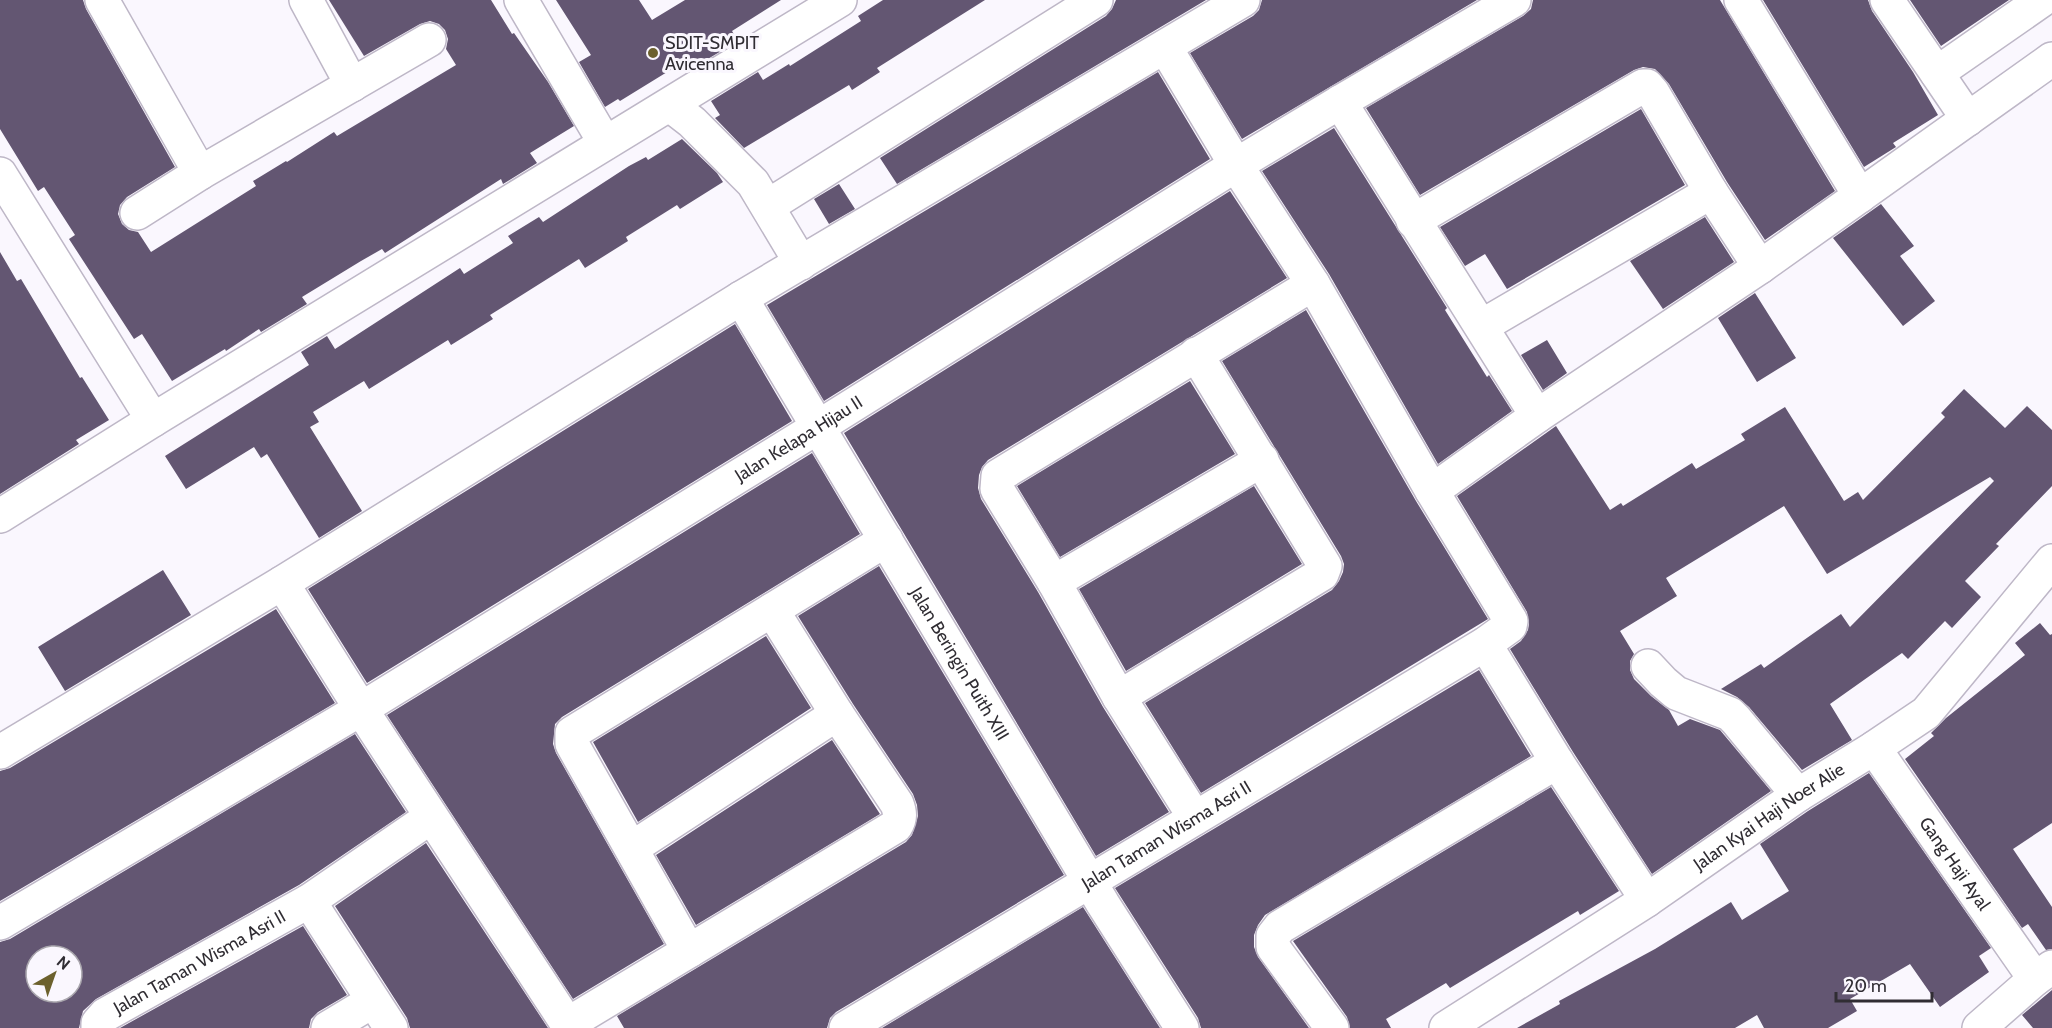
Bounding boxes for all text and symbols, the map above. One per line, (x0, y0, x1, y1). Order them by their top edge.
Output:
place label: SDIT-SMPIT Avicenna (665, 32, 759, 75)
marker: SDIT-SMPIT Avicenna (646, 46, 660, 60)
street label: Jalan Kelapa Hijau II (730, 391, 867, 487)
street label: Jalan Beringin Puith XIII (905, 582, 1014, 744)
street label: Jalan Kyai Haji Noer Alie (1688, 758, 1848, 876)
street label: Jalan Taman Wisma Asri II (1077, 776, 1255, 895)
street label: Gang Haji Ayal (1914, 813, 1995, 915)
street label: Jalan Taman Wisma Asri II (109, 905, 290, 1020)
north arrow (24, 944, 84, 1004)
text: N (53, 952, 74, 974)
scale bar (1836, 965, 1932, 1003)
text: 20 m (1845, 975, 1887, 997)

